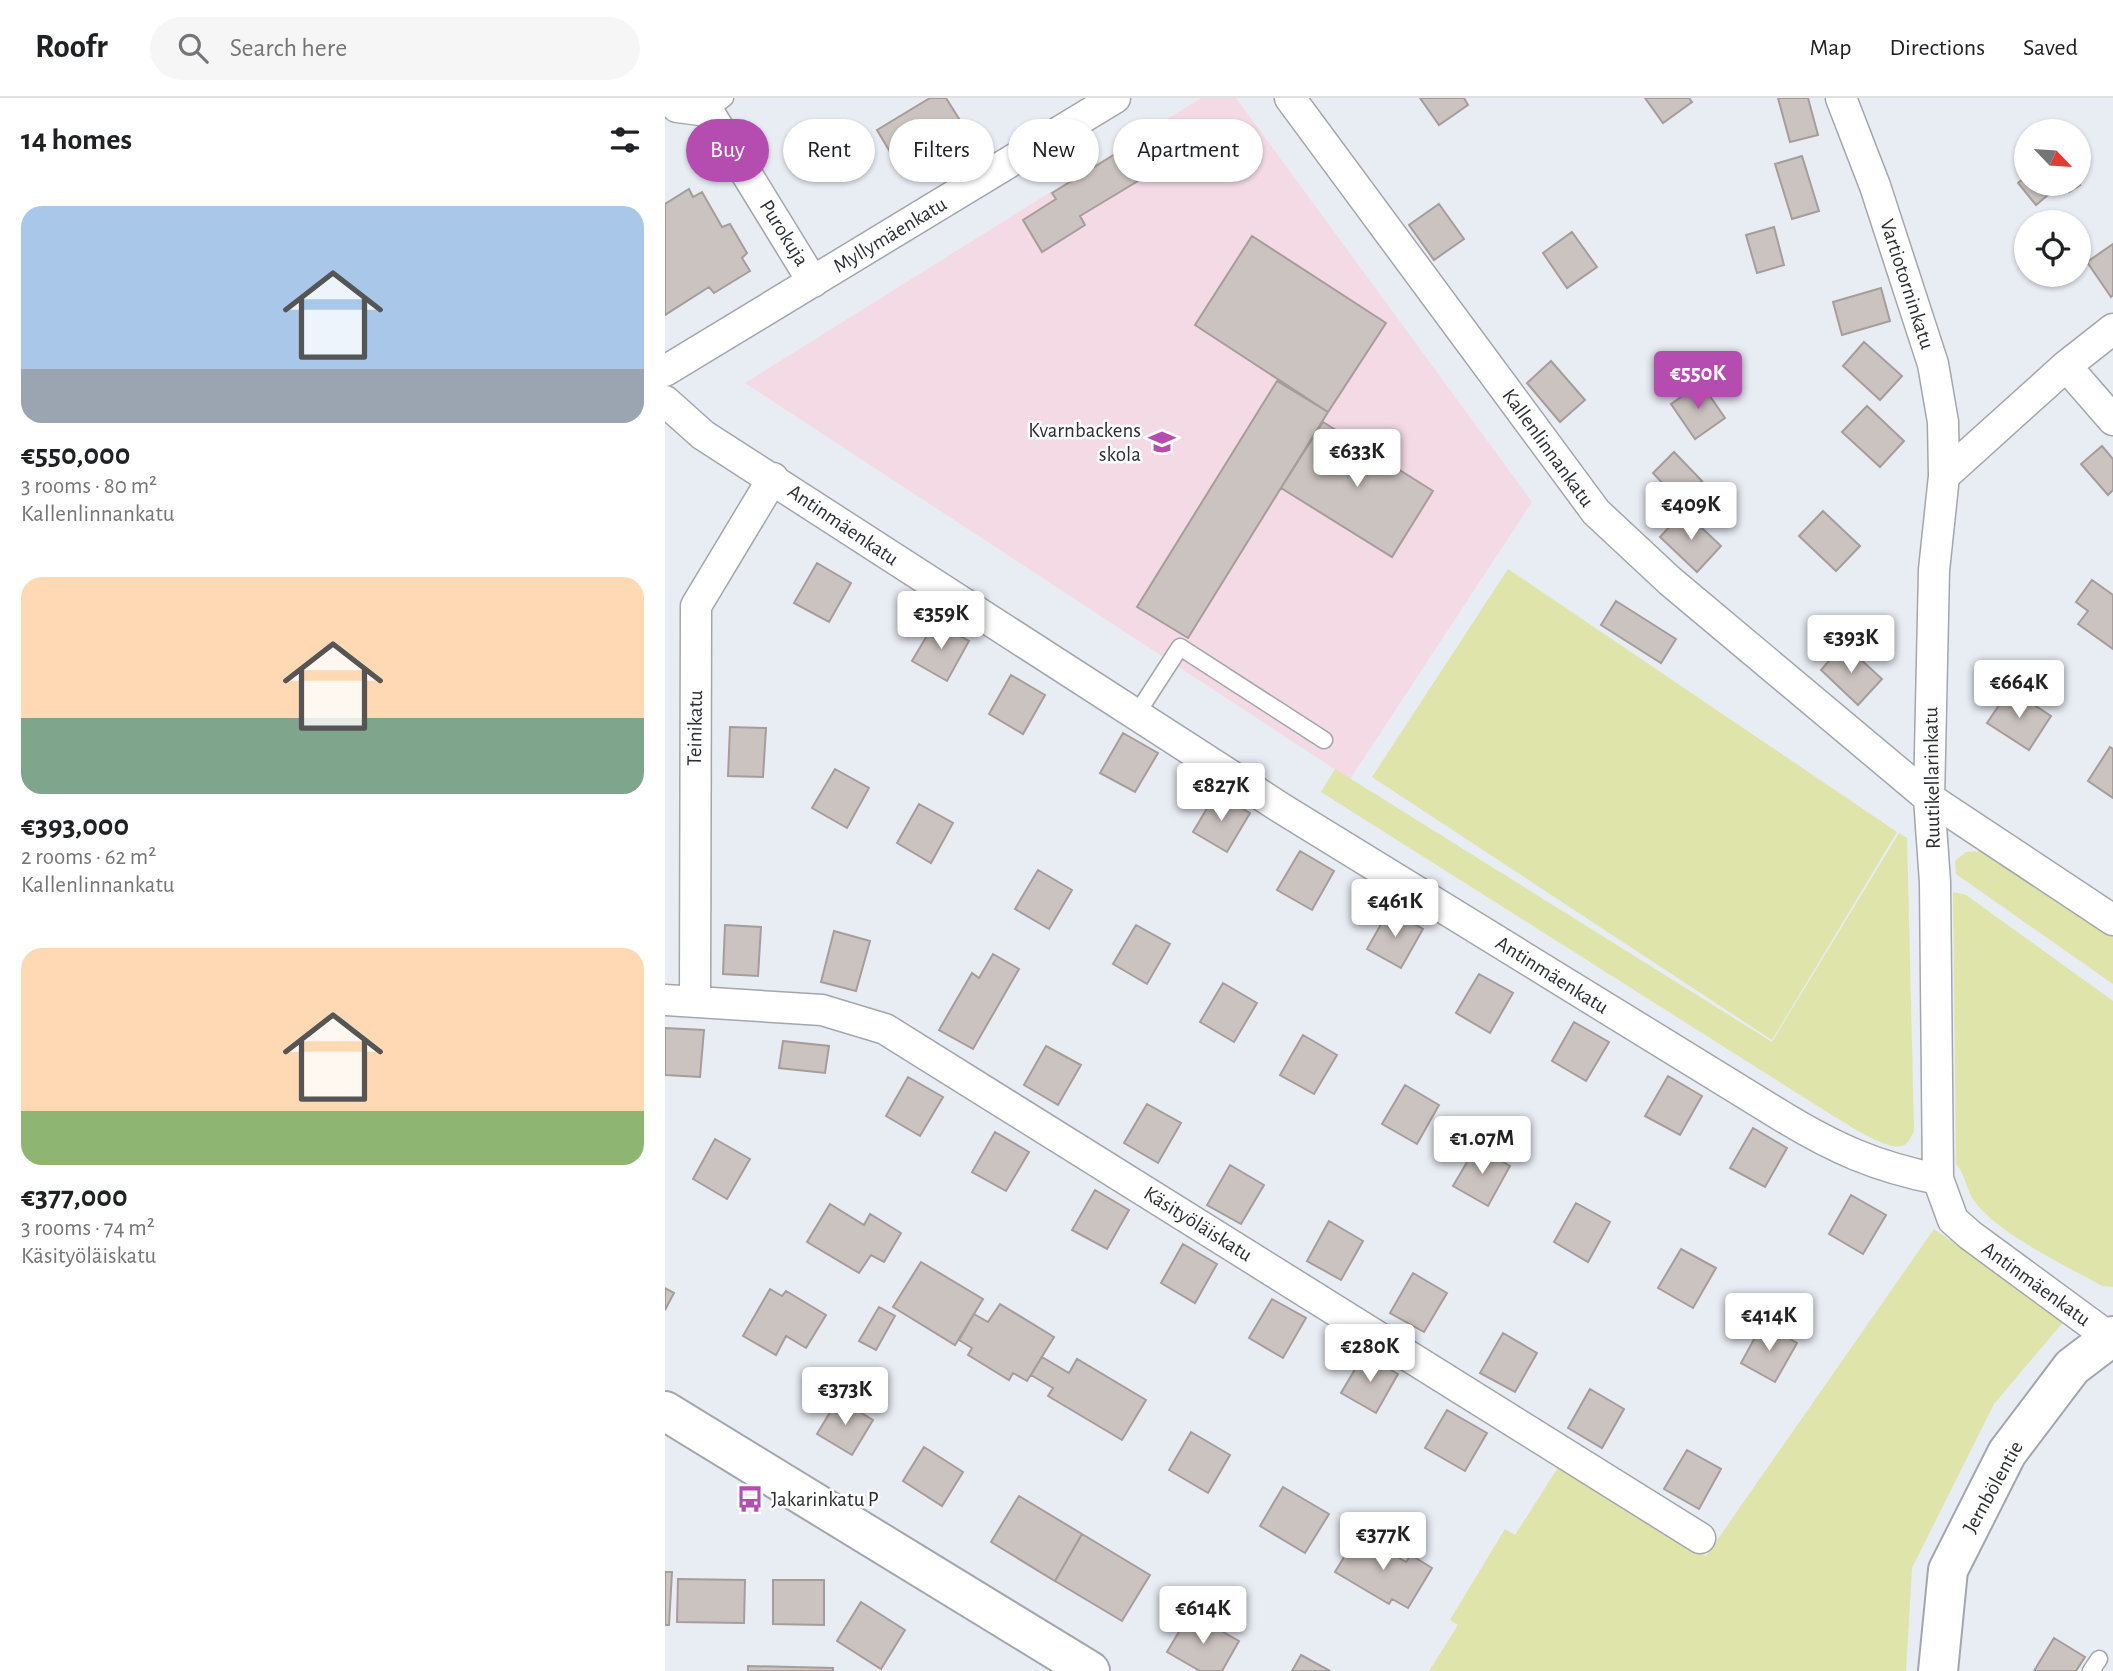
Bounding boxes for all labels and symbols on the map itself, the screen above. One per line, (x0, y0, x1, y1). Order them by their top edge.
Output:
north arrow (2014, 119, 2091, 196)
street label: Myllymäenkatu (830, 193, 950, 277)
street label: Purokuja (756, 196, 813, 270)
street label: Vartiotorninkatu (1876, 216, 1938, 352)
pin: €550K (1649, 352, 1747, 411)
street label: Kallenlinnankatu (1498, 385, 1598, 511)
place label: Kvarnbackens skola (1028, 420, 1141, 465)
school or university icon: Kvarnbackens skola (1147, 427, 1177, 457)
pin: €633K (1308, 430, 1406, 489)
street label: Antinmäenkatu (784, 480, 902, 570)
pin: €409K (1642, 482, 1740, 542)
pin: €359K (892, 592, 990, 651)
pin: €393K (1802, 616, 1900, 675)
pin: €664K (1970, 660, 2068, 720)
street label: Teinikatu (684, 690, 706, 766)
street label: Ruutikellarinkatu (1920, 706, 1944, 849)
pin: €827K (1172, 764, 1270, 823)
pin: €461K (1346, 880, 1444, 939)
street label: Antinmäenkatu (1492, 932, 1612, 1018)
pin: €1.07M (1425, 1116, 1539, 1176)
street label: Käsityöläiskatu (1140, 1182, 1256, 1266)
street label: Antinmäenkatu (1978, 1238, 2094, 1330)
pin: €414K (1720, 1294, 1818, 1353)
pin: €280K (1321, 1324, 1419, 1384)
pin: €373K (796, 1368, 894, 1427)
street label: Jernbölentie (1959, 1437, 2027, 1537)
bus stop icon: Jakarinkatu P (735, 1484, 765, 1514)
place label: Jakarinkatu P (771, 1489, 879, 1510)
pin: €377K (1334, 1512, 1432, 1572)
pin: €614K (1154, 1586, 1252, 1646)

